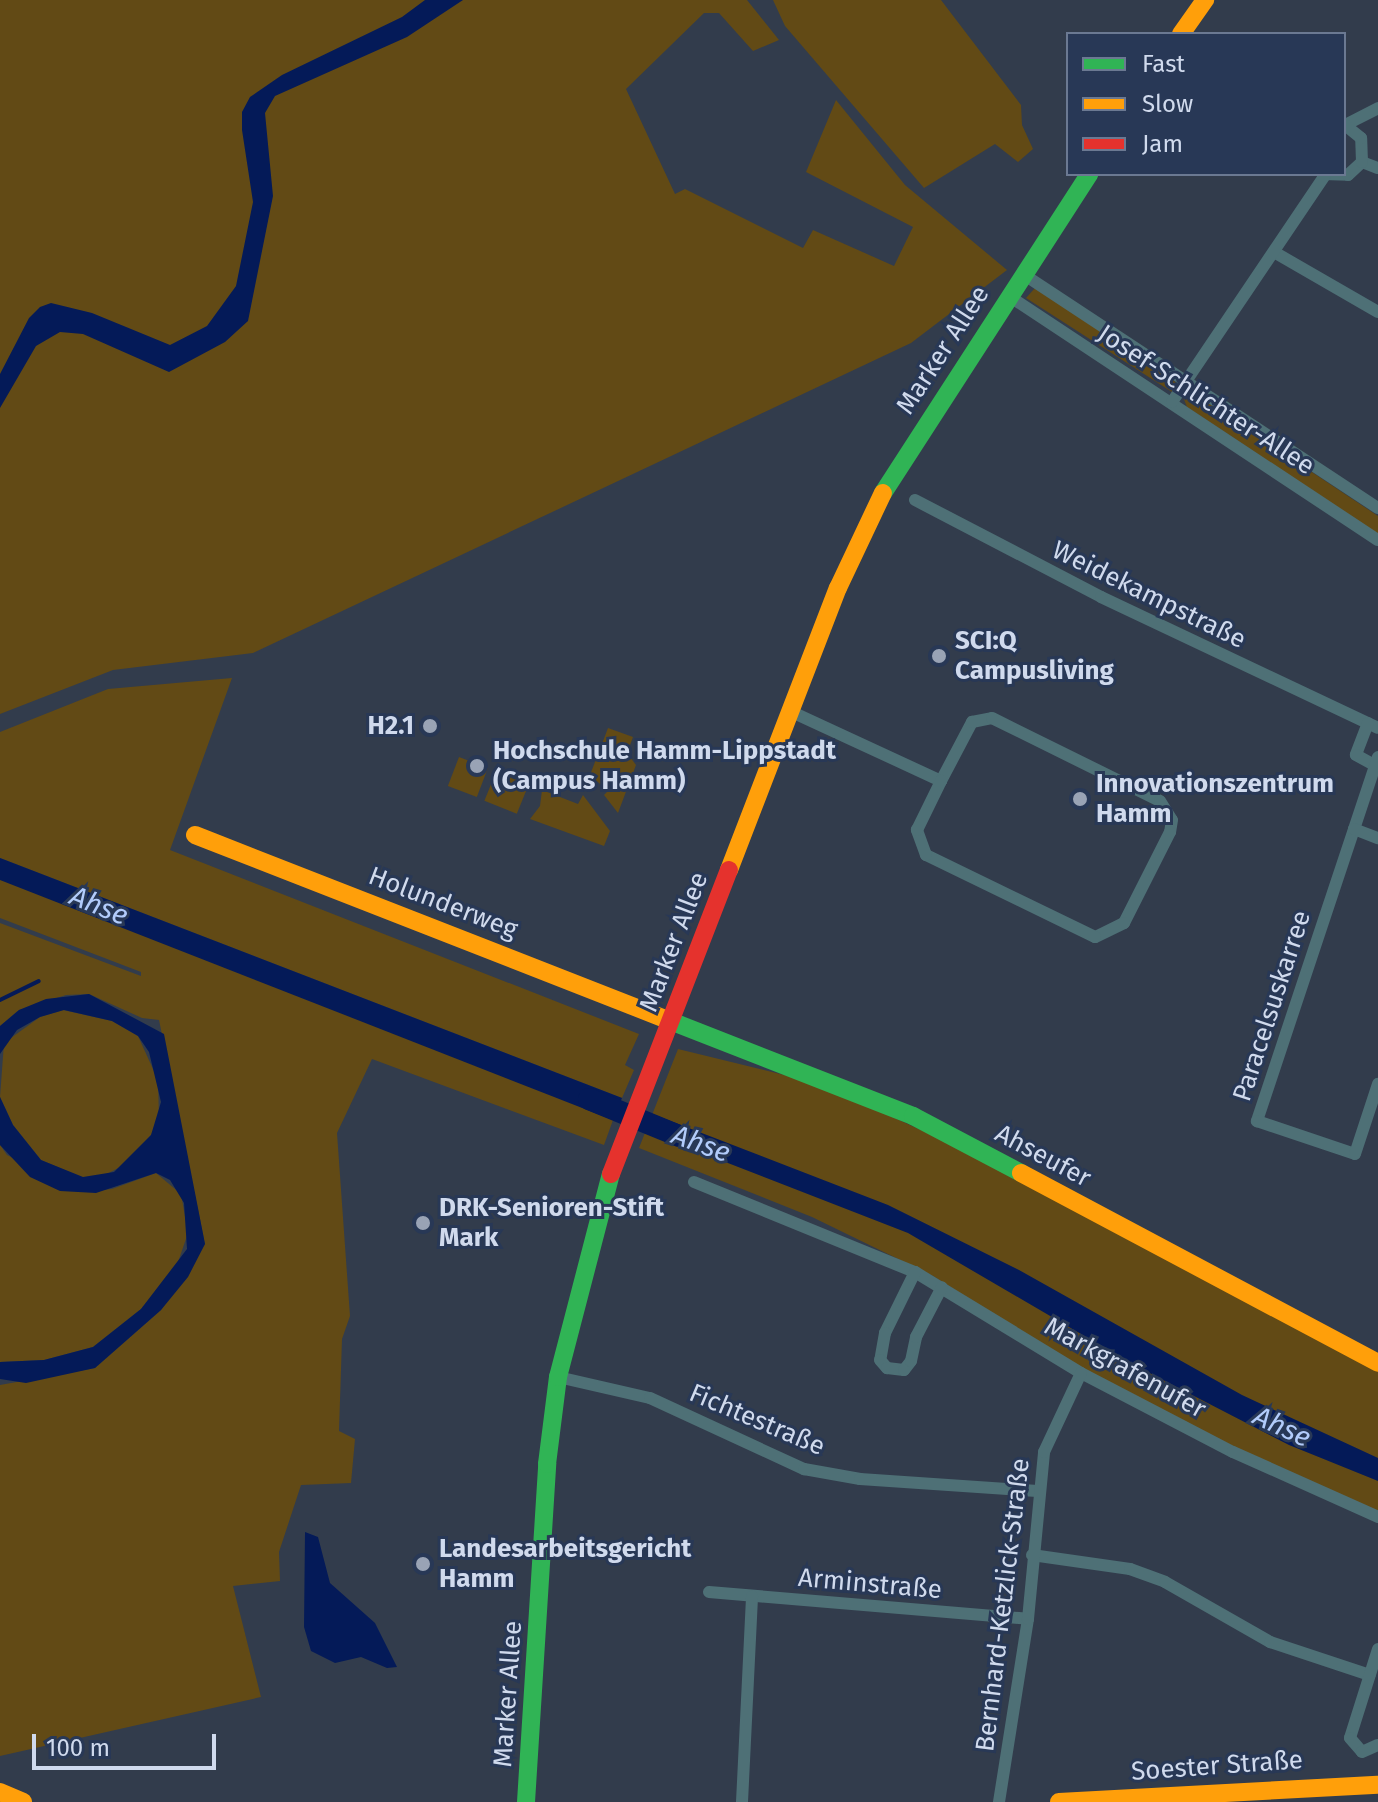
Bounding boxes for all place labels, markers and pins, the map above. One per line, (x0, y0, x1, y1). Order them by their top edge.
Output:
place label: SCI:Q Campusliving (955, 625, 1114, 686)
marker: SCI:Q Campusliving (930, 647, 948, 665)
place label: H2.1 (368, 710, 414, 742)
marker: H2.1 (421, 717, 439, 735)
place label: Hochschule Hamm-Lippstadt (Campus Hamm) (493, 735, 836, 796)
marker: Hochschule Hamm-Lippstadt (Campus Hamm) (468, 757, 486, 775)
place label: Innovationszentrum Hamm (1096, 768, 1334, 830)
marker: Innovationszentrum Hamm (1071, 790, 1089, 808)
place label: DRK-Senioren-Stift Mark (439, 1192, 664, 1254)
marker: DRK-Senioren-Stift Mark (414, 1214, 432, 1232)
place label: Landesarbeitsgericht Hamm (439, 1533, 691, 1594)
marker: Landesarbeitsgericht Hamm (414, 1555, 432, 1573)

